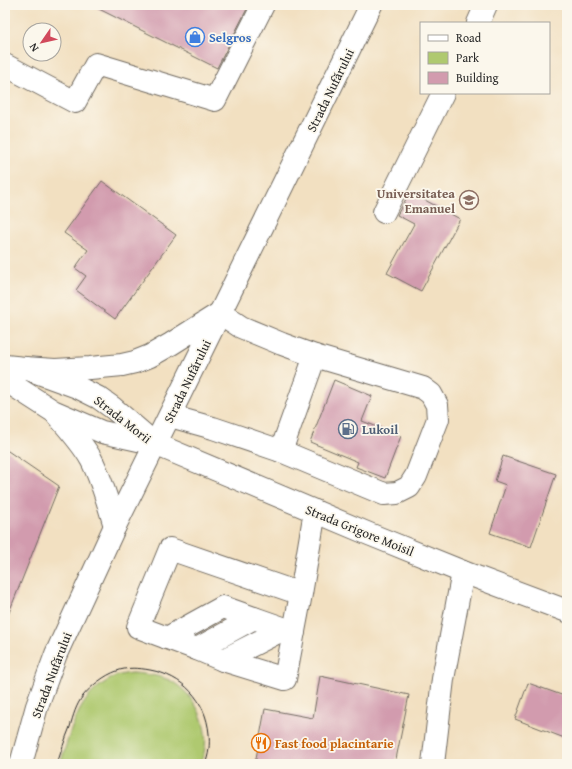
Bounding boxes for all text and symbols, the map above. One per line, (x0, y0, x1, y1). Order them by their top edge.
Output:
north arrow (22, 22, 62, 62)
legend (420, 22, 550, 94)
shop icon: Selgros (184, 26, 206, 48)
place label: Selgros (209, 28, 252, 47)
text: Road (456, 29, 482, 46)
text: N (25, 40, 42, 55)
street label: Strada Nufărului (302, 45, 359, 135)
text: Park (456, 49, 480, 66)
text: Building (456, 69, 499, 86)
place label: Universitatea Emanuel (377, 184, 455, 218)
school or university icon: Universitatea Emanuel (458, 189, 480, 211)
street label: Strada Nufărului (159, 336, 216, 426)
street label: Strada Morii (90, 391, 156, 448)
fuel station icon: Lukoil (337, 418, 359, 440)
place label: Lukoil (362, 420, 398, 439)
street label: Strada Grigore Moisil (303, 500, 417, 561)
street label: Strada Nufărului (26, 629, 77, 721)
restaurant icon: Fast food placintarie (250, 732, 272, 754)
place label: Fast food placintarie (275, 734, 394, 753)

